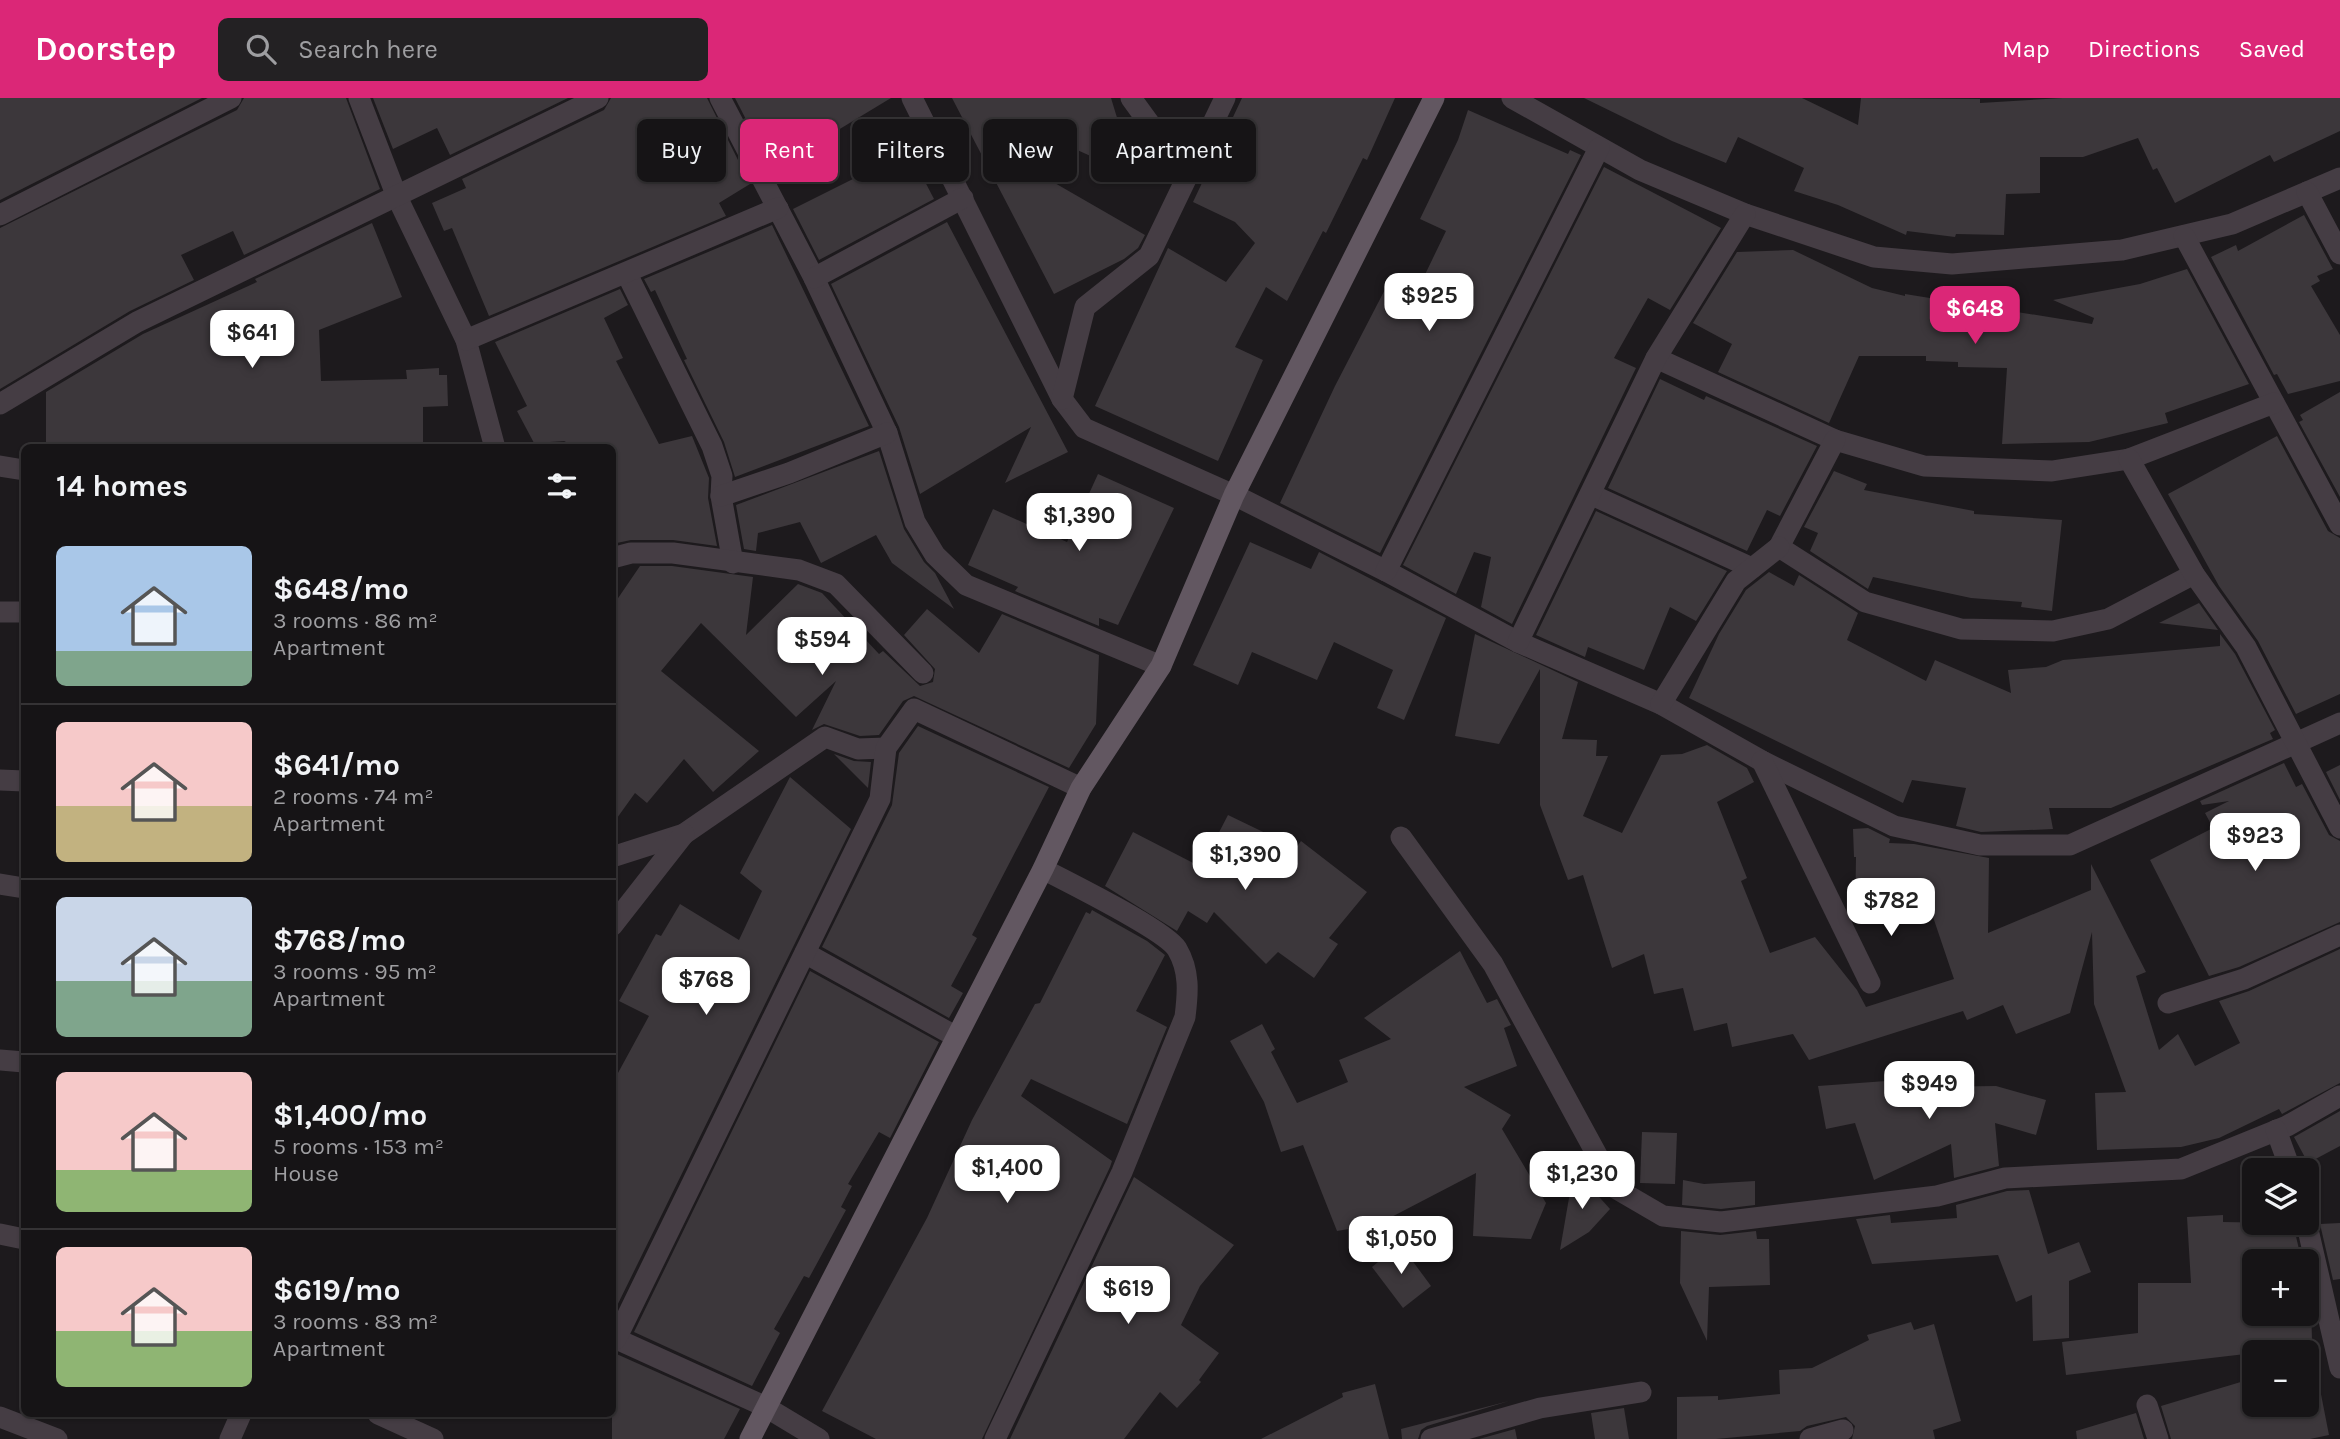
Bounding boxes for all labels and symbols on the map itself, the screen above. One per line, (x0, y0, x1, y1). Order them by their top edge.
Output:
pin: $925 (1388, 274, 1470, 333)
pin: $648 (1934, 286, 2016, 346)
pin: $641 (211, 310, 293, 370)
pin: $1,390 (1022, 494, 1136, 553)
pin: $594 (781, 618, 863, 677)
pin: $923 (2214, 814, 2296, 873)
pin: $1,390 (1188, 832, 1302, 892)
pin: $782 (1850, 878, 1932, 938)
pin: $768 (665, 958, 747, 1017)
pin: $949 (1888, 1062, 1970, 1121)
pin: $1,400 (950, 1146, 1064, 1205)
pin: $1,230 (1525, 1152, 1639, 1211)
pin: $1,050 (1344, 1216, 1458, 1276)
pin: $619 (1087, 1266, 1169, 1326)

